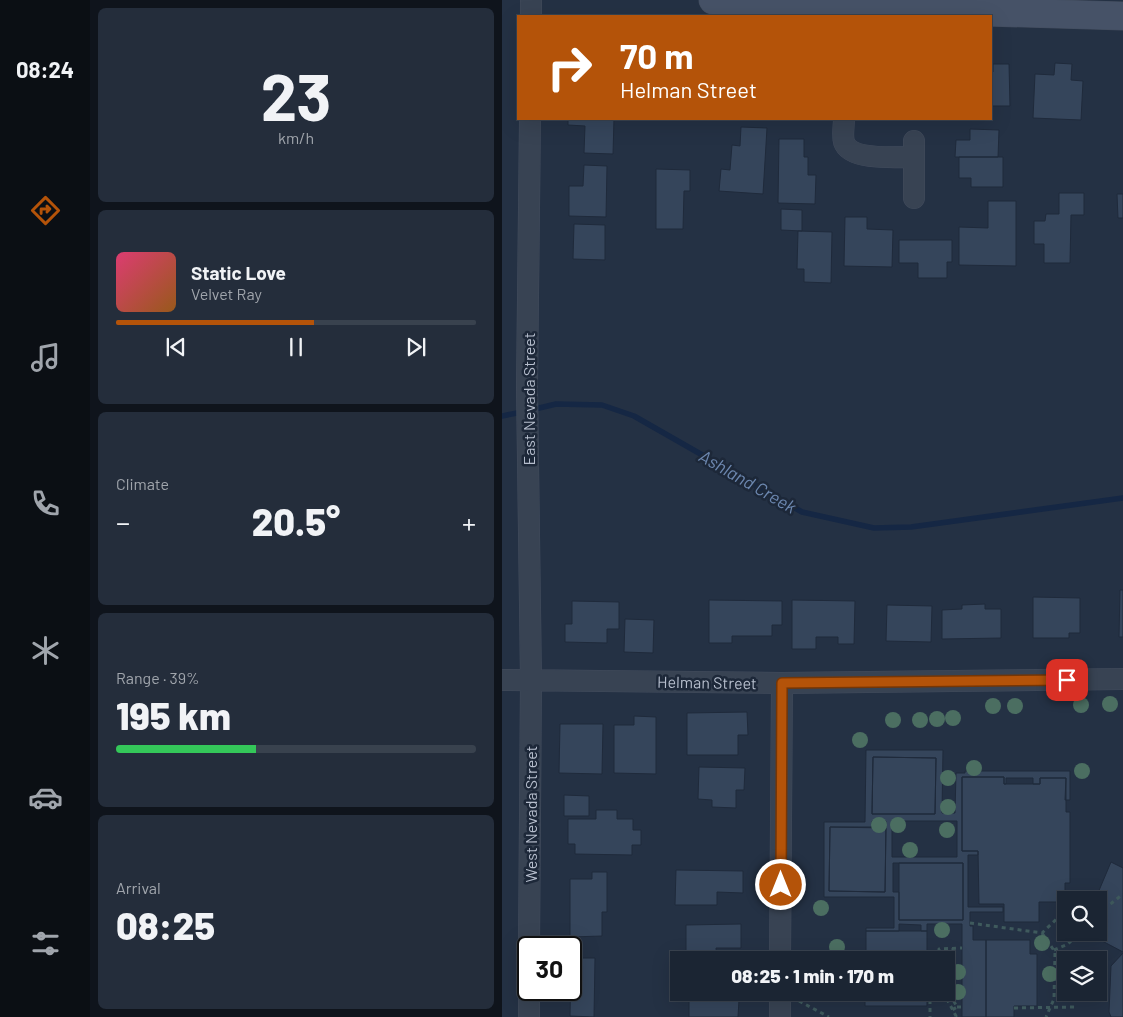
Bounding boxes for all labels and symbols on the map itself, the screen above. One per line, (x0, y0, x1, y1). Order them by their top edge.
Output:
street label: East Nevada Street (519, 332, 538, 466)
water label: Ashland Creek (696, 444, 801, 518)
pin (1046, 659, 1088, 701)
street label: Helman Street (657, 672, 757, 692)
street label: West Nevada Street (521, 746, 540, 882)
position arrow (754, 858, 806, 910)
speed limit sign: 30 (517, 936, 582, 1001)

